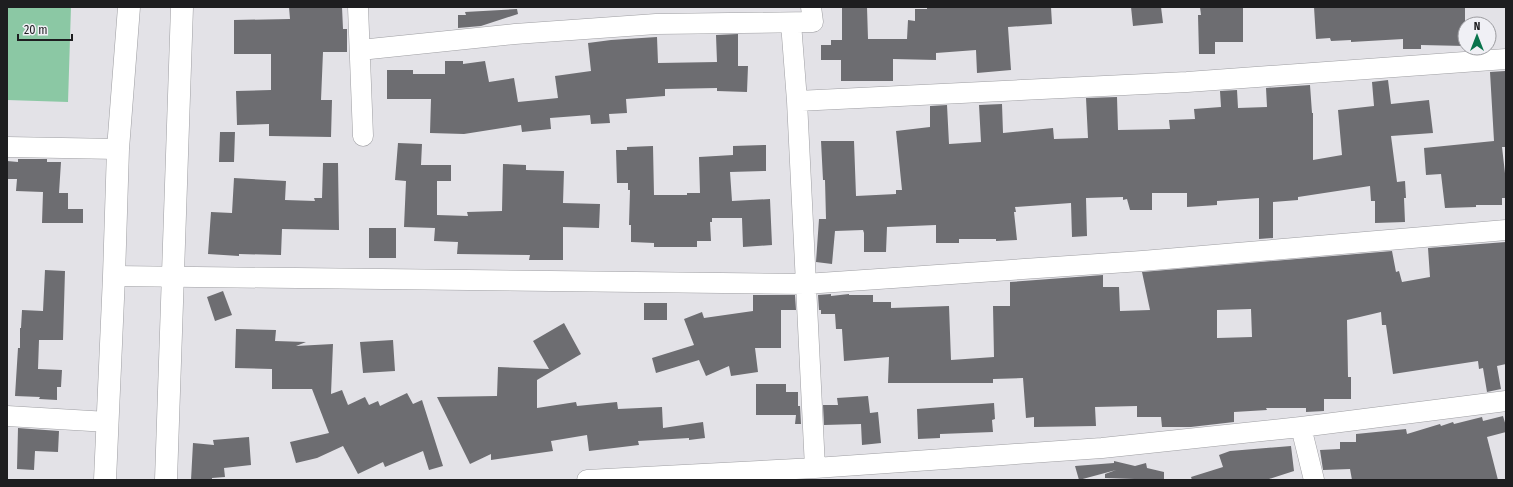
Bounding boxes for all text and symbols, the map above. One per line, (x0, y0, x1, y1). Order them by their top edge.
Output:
scale bar (18, 16, 72, 42)
north arrow (1457, 16, 1497, 56)
text: N (1474, 20, 1480, 33)
text: 20 m (24, 23, 48, 37)

